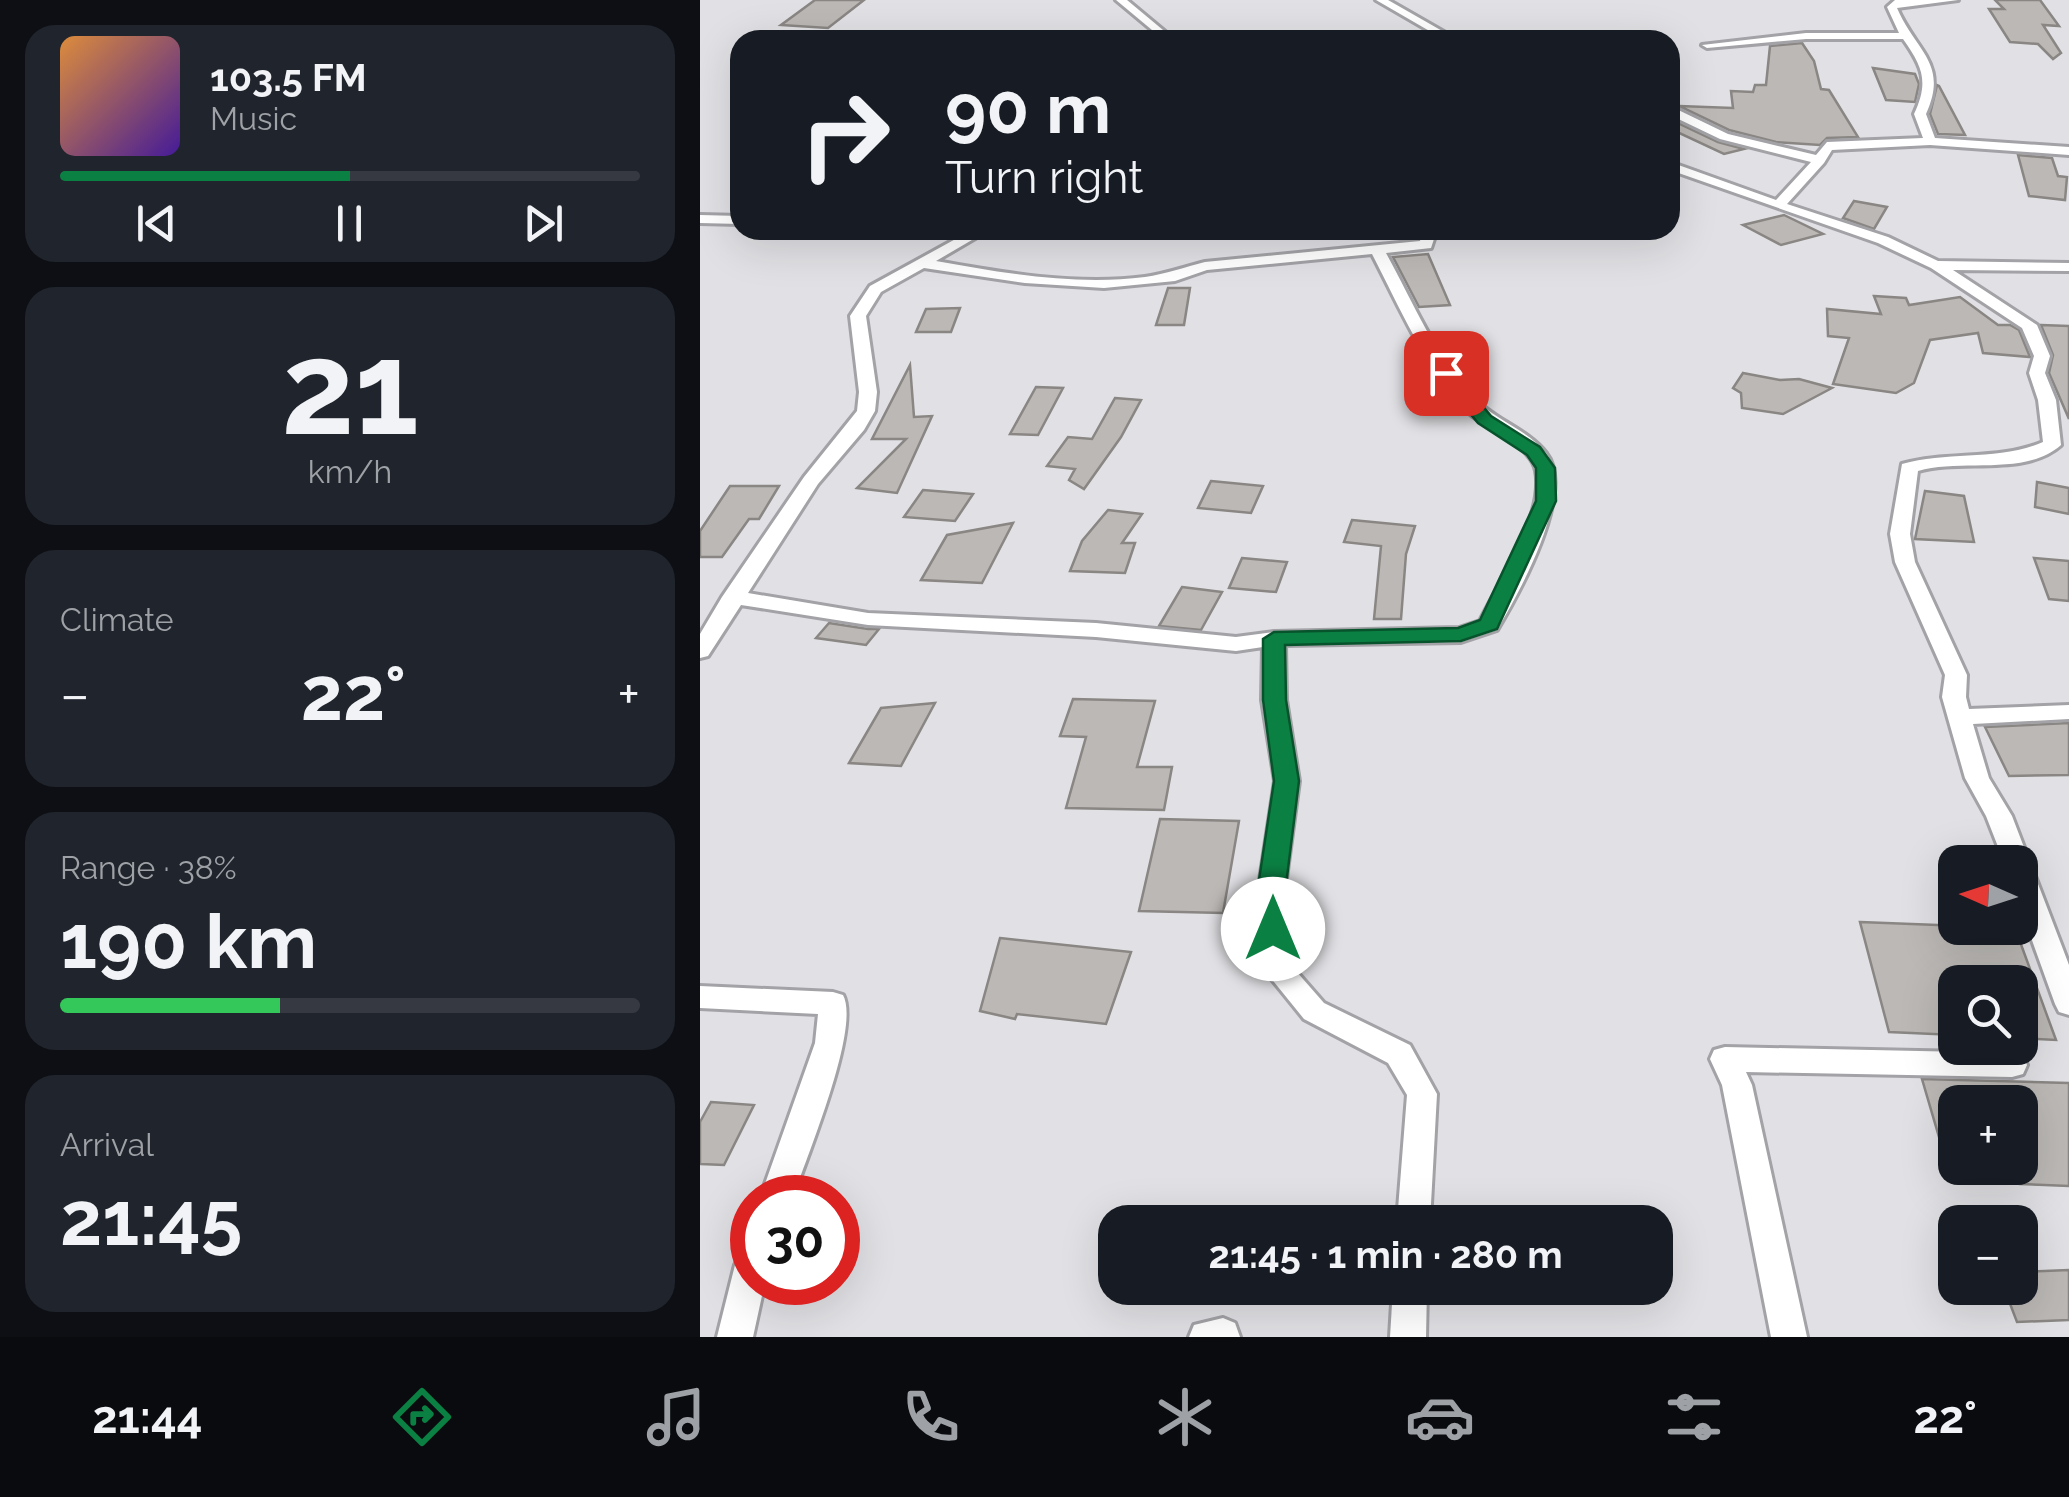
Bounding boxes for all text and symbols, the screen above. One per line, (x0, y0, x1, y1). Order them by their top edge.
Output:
text: 103.5 FM (210, 55, 367, 100)
text: 90 m (945, 67, 1111, 149)
icon: right (780, 70, 910, 200)
text: Music (210, 100, 297, 137)
text: Turn right (945, 151, 1143, 204)
icon: previous (129, 196, 184, 251)
icon: pause (322, 196, 377, 251)
icon: next (516, 196, 571, 251)
text: 21 (281, 312, 419, 464)
pin (1404, 331, 1489, 416)
icon: arrive (1419, 346, 1474, 401)
text: km/h (308, 453, 392, 490)
text: Climate (60, 601, 174, 638)
text: 22° (301, 649, 406, 738)
text: − (60, 662, 90, 727)
text: + (617, 662, 640, 727)
north arrow (1938, 845, 2038, 945)
map controls (1938, 845, 2038, 1305)
text: Range · 38% (60, 849, 237, 886)
position arrow (1221, 877, 1325, 981)
text: 190 km (60, 897, 317, 986)
button: search (1938, 965, 2038, 1065)
button: + (1938, 1085, 2038, 1185)
text: Arrival (60, 1126, 154, 1163)
text: 21:45 (60, 1174, 242, 1263)
speed limit sign: 30 (730, 1175, 860, 1305)
button: − (1938, 1205, 2038, 1305)
text: 21:45 · 1 min · 280 m (1208, 1232, 1563, 1277)
icon: directions (387, 1382, 457, 1452)
icon: music (641, 1382, 711, 1452)
icon: phone (896, 1382, 966, 1452)
icon: climate (1150, 1382, 1220, 1452)
icon: car (1405, 1382, 1475, 1452)
icon: filters (1659, 1382, 1729, 1452)
text: 21:44 (92, 1391, 202, 1444)
text: 22° (1913, 1391, 1977, 1444)

